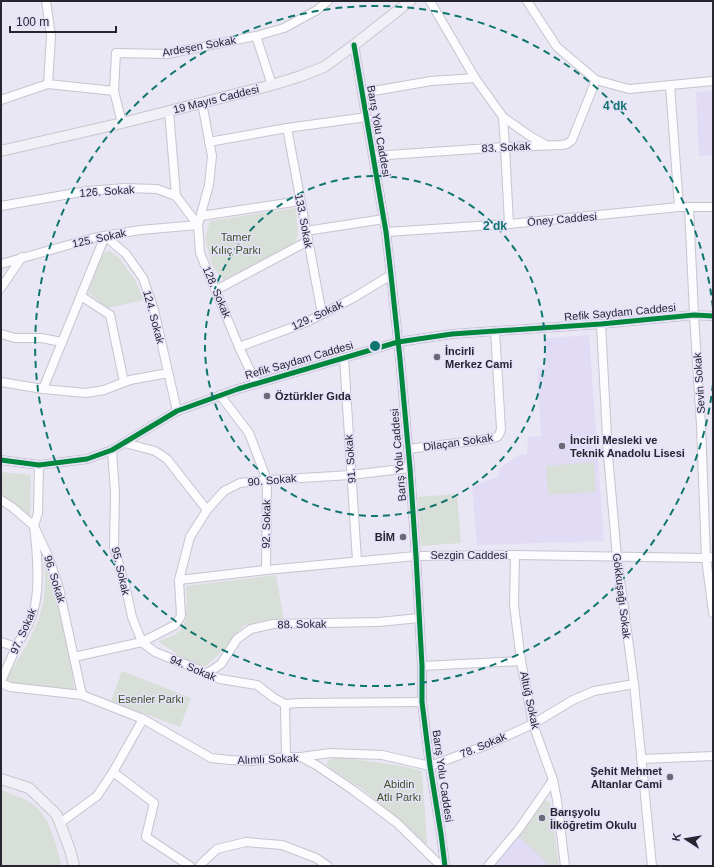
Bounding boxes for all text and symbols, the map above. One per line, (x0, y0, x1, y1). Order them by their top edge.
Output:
scale bar (10, 8, 116, 34)
text: 100 m (16, 15, 49, 29)
street label: Ardeşen Sokak (161, 34, 237, 58)
street label: 19 Mayıs Caddesi (172, 83, 260, 115)
street label: Barış Yolu Caddesi (365, 84, 393, 178)
text: 4 dk (603, 99, 627, 113)
street label: 83. Sokak (481, 140, 531, 154)
street label: 126. Sokak (79, 183, 135, 199)
street label: 133. Sokak (293, 193, 315, 250)
street label: Öney Caddesi (527, 210, 597, 228)
text: 2 dk (483, 219, 507, 233)
street label: 125. Sokak (71, 226, 128, 250)
park label: Tamer Kılıç Parkı (211, 231, 261, 256)
street label: 128. Sokak (201, 264, 233, 320)
street label: 124. Sokak (141, 289, 167, 346)
street label: 129. Sokak (290, 298, 345, 332)
street label: Refik Saydam Caddesi (564, 301, 676, 323)
street label: Refik Saydam Caddesi (244, 339, 354, 381)
centre of rings (368, 339, 382, 353)
place label: İncirli Merkez Cami (445, 345, 512, 370)
marker: İncirli Merkez Cami (432, 352, 442, 362)
street label: Sevin Sokak (691, 352, 707, 414)
place label: Öztürkler Gıda (275, 390, 352, 402)
marker: Öztürkler Gıda (262, 391, 272, 401)
street label: Barış Yolu Caddesi (388, 408, 408, 502)
street label: Dilaçan Sokak (422, 431, 494, 453)
street label: 91. Sokak (342, 434, 358, 484)
place label: İncirli Mesleki ve Teknik Anadolu Lisesi (570, 434, 685, 459)
marker: İncirli Mesleki ve Teknik Anadolu Lisesi (557, 441, 567, 451)
street label: 90. Sokak (247, 472, 297, 488)
street label: 92. Sokak (260, 499, 272, 549)
place label: BİM (375, 531, 395, 543)
marker: BİM (398, 532, 408, 542)
street label: 95. Sokak (110, 546, 132, 597)
street label: Sezgin Caddesi (430, 549, 508, 561)
street label: Gökkuşağı Sokak (611, 552, 633, 640)
street label: 96. Sokak (42, 554, 68, 605)
street label: 97. Sokak (8, 606, 39, 656)
street label: 88. Sokak (277, 618, 327, 630)
street label: 94. Sokak (168, 653, 218, 683)
street label: Altuğ Sokak (518, 670, 542, 730)
park label: Esenler Parkı (118, 693, 184, 705)
street label: Barış Yolu Caddesi (431, 729, 455, 823)
street label: 78. Sokak (458, 730, 508, 760)
street label: Alımlı Sokak (237, 752, 299, 766)
place label: Şehit Mehmet Altanlar Cami (590, 765, 662, 790)
marker: Şehit Mehmet Altanlar Cami (665, 772, 675, 782)
park label: Abidin Atlı Parkı (377, 778, 421, 803)
place label: Barışyolu İlköğretim Okulu (550, 806, 637, 831)
marker: Barışyolu İlköğretim Okulu (537, 813, 547, 823)
north arrow (666, 819, 706, 859)
text: K (670, 832, 683, 842)

